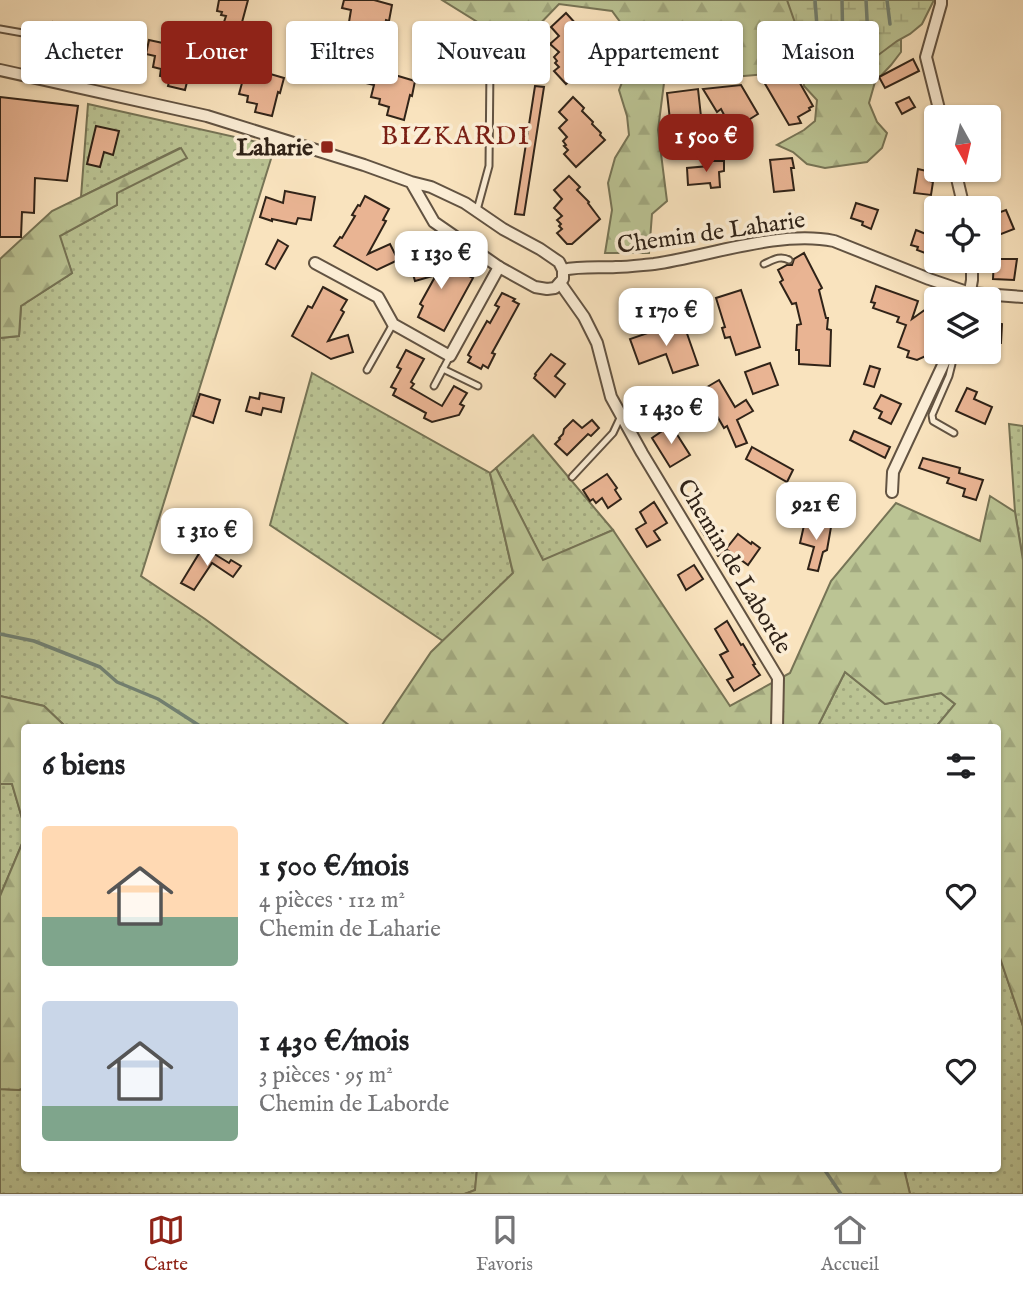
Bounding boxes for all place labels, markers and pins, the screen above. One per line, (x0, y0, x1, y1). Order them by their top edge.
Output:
pin: 1 500 € (641, 114, 771, 174)
place label: Laharie (236, 133, 313, 164)
marker: Laharie (319, 139, 335, 155)
pin: 1 130 € (376, 232, 506, 291)
pin: 1 170 € (601, 288, 731, 348)
pin: 1 430 € (606, 386, 736, 446)
pin: 921 € (767, 482, 865, 542)
pin: 1 310 € (142, 508, 272, 568)

